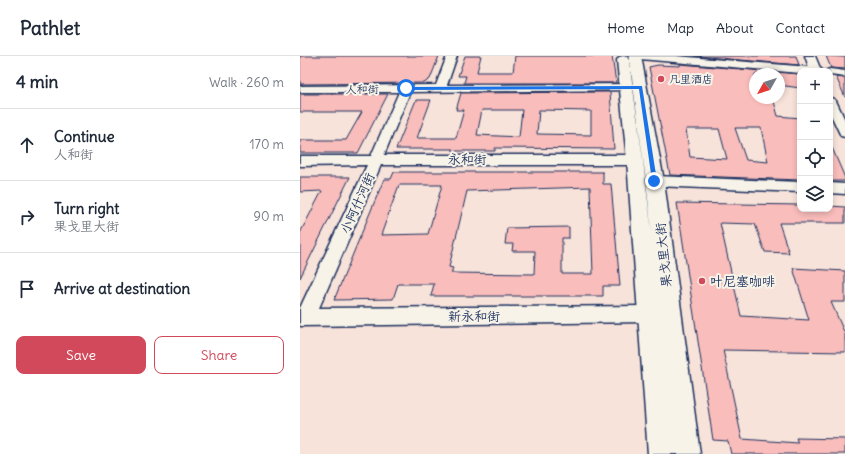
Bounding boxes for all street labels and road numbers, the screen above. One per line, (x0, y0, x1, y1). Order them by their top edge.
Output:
street label: 人和街 (346, 82, 379, 96)
street label: 永和街 (447, 151, 487, 168)
street label: 小阿什河街 (336, 170, 378, 236)
street label: 果戈里大街 (652, 222, 675, 288)
street label: 新永和街 (448, 308, 500, 325)

